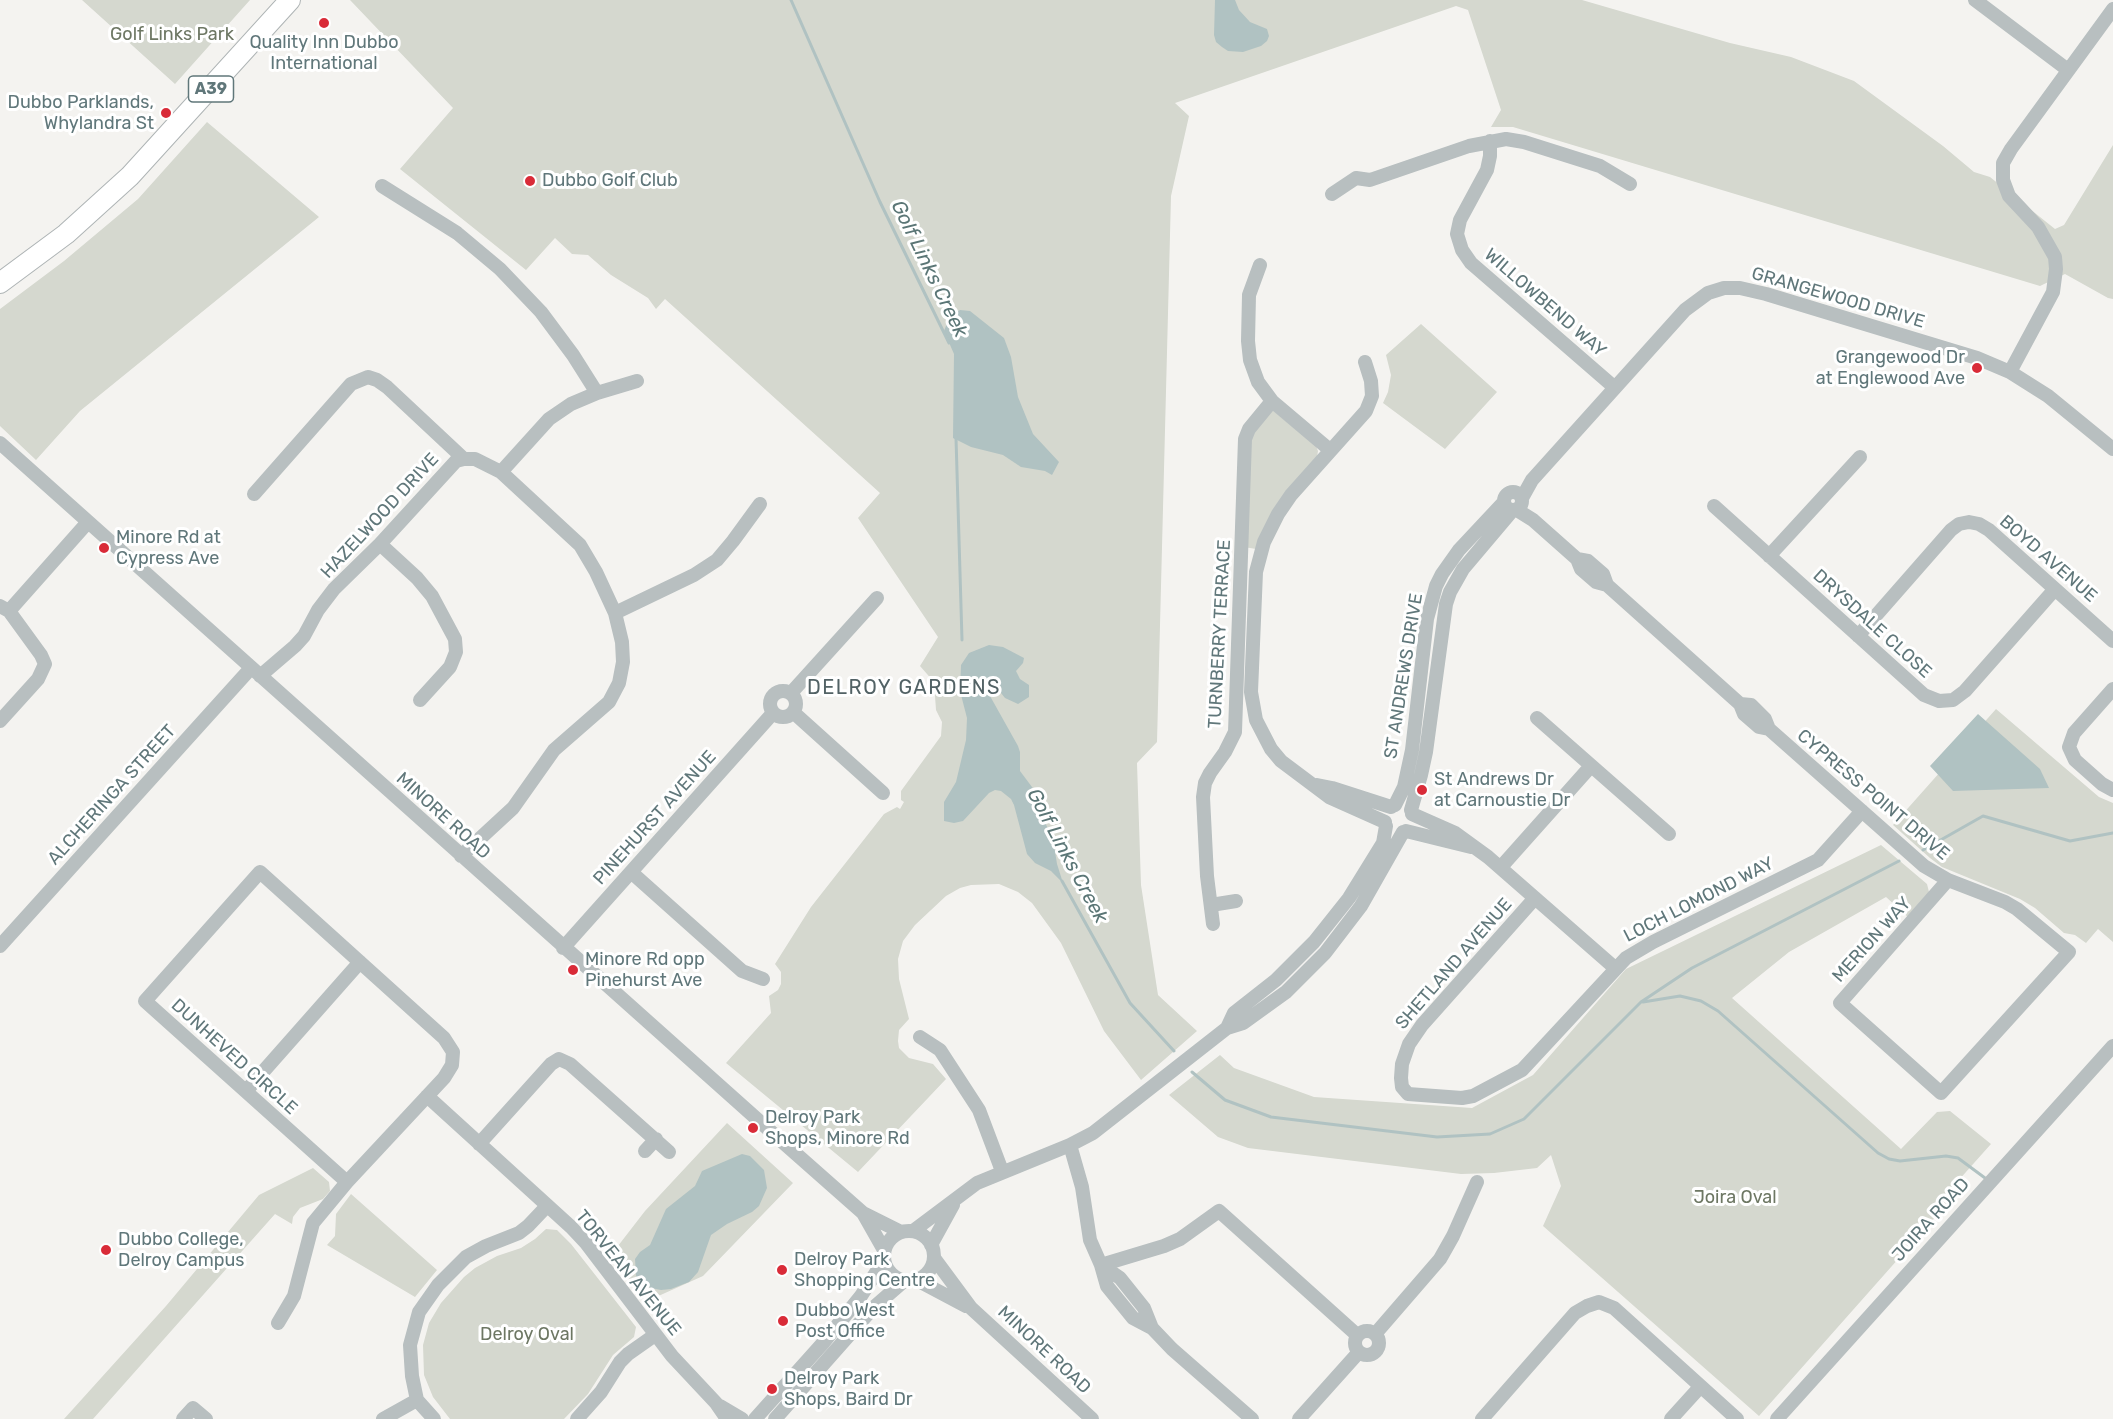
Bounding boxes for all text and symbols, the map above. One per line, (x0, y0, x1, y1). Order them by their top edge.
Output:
marker: Quality Inn Dubbo International (317, 16, 331, 30)
park label: Golf Links Park (110, 24, 234, 46)
place label: Quality Inn Dubbo International (249, 32, 399, 74)
road number: A39 (188, 76, 234, 102)
place label: Dubbo Parklands, Whylandra St (8, 92, 154, 134)
marker: Dubbo Parklands, Whylandra St (159, 106, 173, 120)
place label: Dubbo Golf Club (542, 170, 678, 192)
marker: Dubbo Golf Club (523, 174, 537, 188)
water label: Golf Links Creek (885, 197, 973, 341)
street label: WILLOWBEND WAY (1480, 244, 1610, 362)
street label: GRANGEWOOD DRIVE (1749, 263, 1927, 333)
place label: Grangewood Dr at Englewood Ave (1816, 347, 1965, 389)
marker: Grangewood Dr at Englewood Ave (1970, 361, 1984, 375)
street label: HAZELWOOD DRIVE (316, 449, 444, 583)
street label: BOYD AVENUE (1995, 511, 2101, 607)
place label: Minore Rd at Cypress Ave (116, 527, 221, 570)
street label: TURNBERRY TERRACE (1204, 539, 1236, 729)
marker: Minore Rd at Cypress Ave (97, 541, 111, 555)
street label: DRYSDALE CLOSE (1808, 565, 1936, 683)
street label: ST ANDREWS DRIVE (1380, 592, 1428, 760)
district label: DELROY GARDENS (807, 676, 1001, 700)
street label: ALCHERINGA STREET (43, 721, 181, 869)
street label: CYPRESS POINT DRIVE (1792, 725, 1954, 865)
street label: PINEHURST AVENUE (589, 747, 721, 889)
street label: MINORE ROAD (391, 768, 495, 864)
place label: St Andrews Dr at Carnoustie Dr (1434, 769, 1570, 812)
marker: St Andrews Dr at Carnoustie Dr (1415, 783, 1429, 797)
water label: Golf Links Creek (1021, 784, 1113, 928)
street label: LOCH LOMOND WAY (1620, 853, 1778, 947)
street label: MERION WAY (1828, 893, 1916, 987)
street label: SHETLAND AVENUE (1391, 894, 1517, 1034)
place label: Minore Rd opp Pinehurst Ave (585, 949, 705, 992)
marker: Minore Rd opp Pinehurst Ave (566, 963, 580, 977)
street label: DUNHEVED CIRCLE (166, 995, 302, 1119)
place label: Delroy Park Shops, Minore Rd (765, 1107, 910, 1150)
marker: Delroy Park Shops, Minore Rd (746, 1121, 760, 1135)
street label: JOIRA ROAD (1888, 1174, 1974, 1266)
park label: Joira Oval (1693, 1187, 1777, 1209)
street label: TORVEAN AVENUE (571, 1206, 685, 1340)
place label: Dubbo College, Delroy Campus (118, 1229, 245, 1272)
marker: Dubbo College, Delroy Campus (99, 1243, 113, 1257)
place label: Delroy Park Shopping Centre (794, 1249, 935, 1292)
marker: Delroy Park Shopping Centre (775, 1263, 789, 1277)
place label: Dubbo West Post Office (795, 1300, 895, 1342)
street label: MINORE ROAD (993, 1301, 1095, 1399)
marker: Dubbo West Post Office (776, 1314, 790, 1328)
park label: Delroy Oval (480, 1324, 574, 1346)
place label: Delroy Park Shops, Baird Dr (784, 1368, 913, 1410)
marker: Delroy Park Shops, Baird Dr (765, 1382, 779, 1396)

